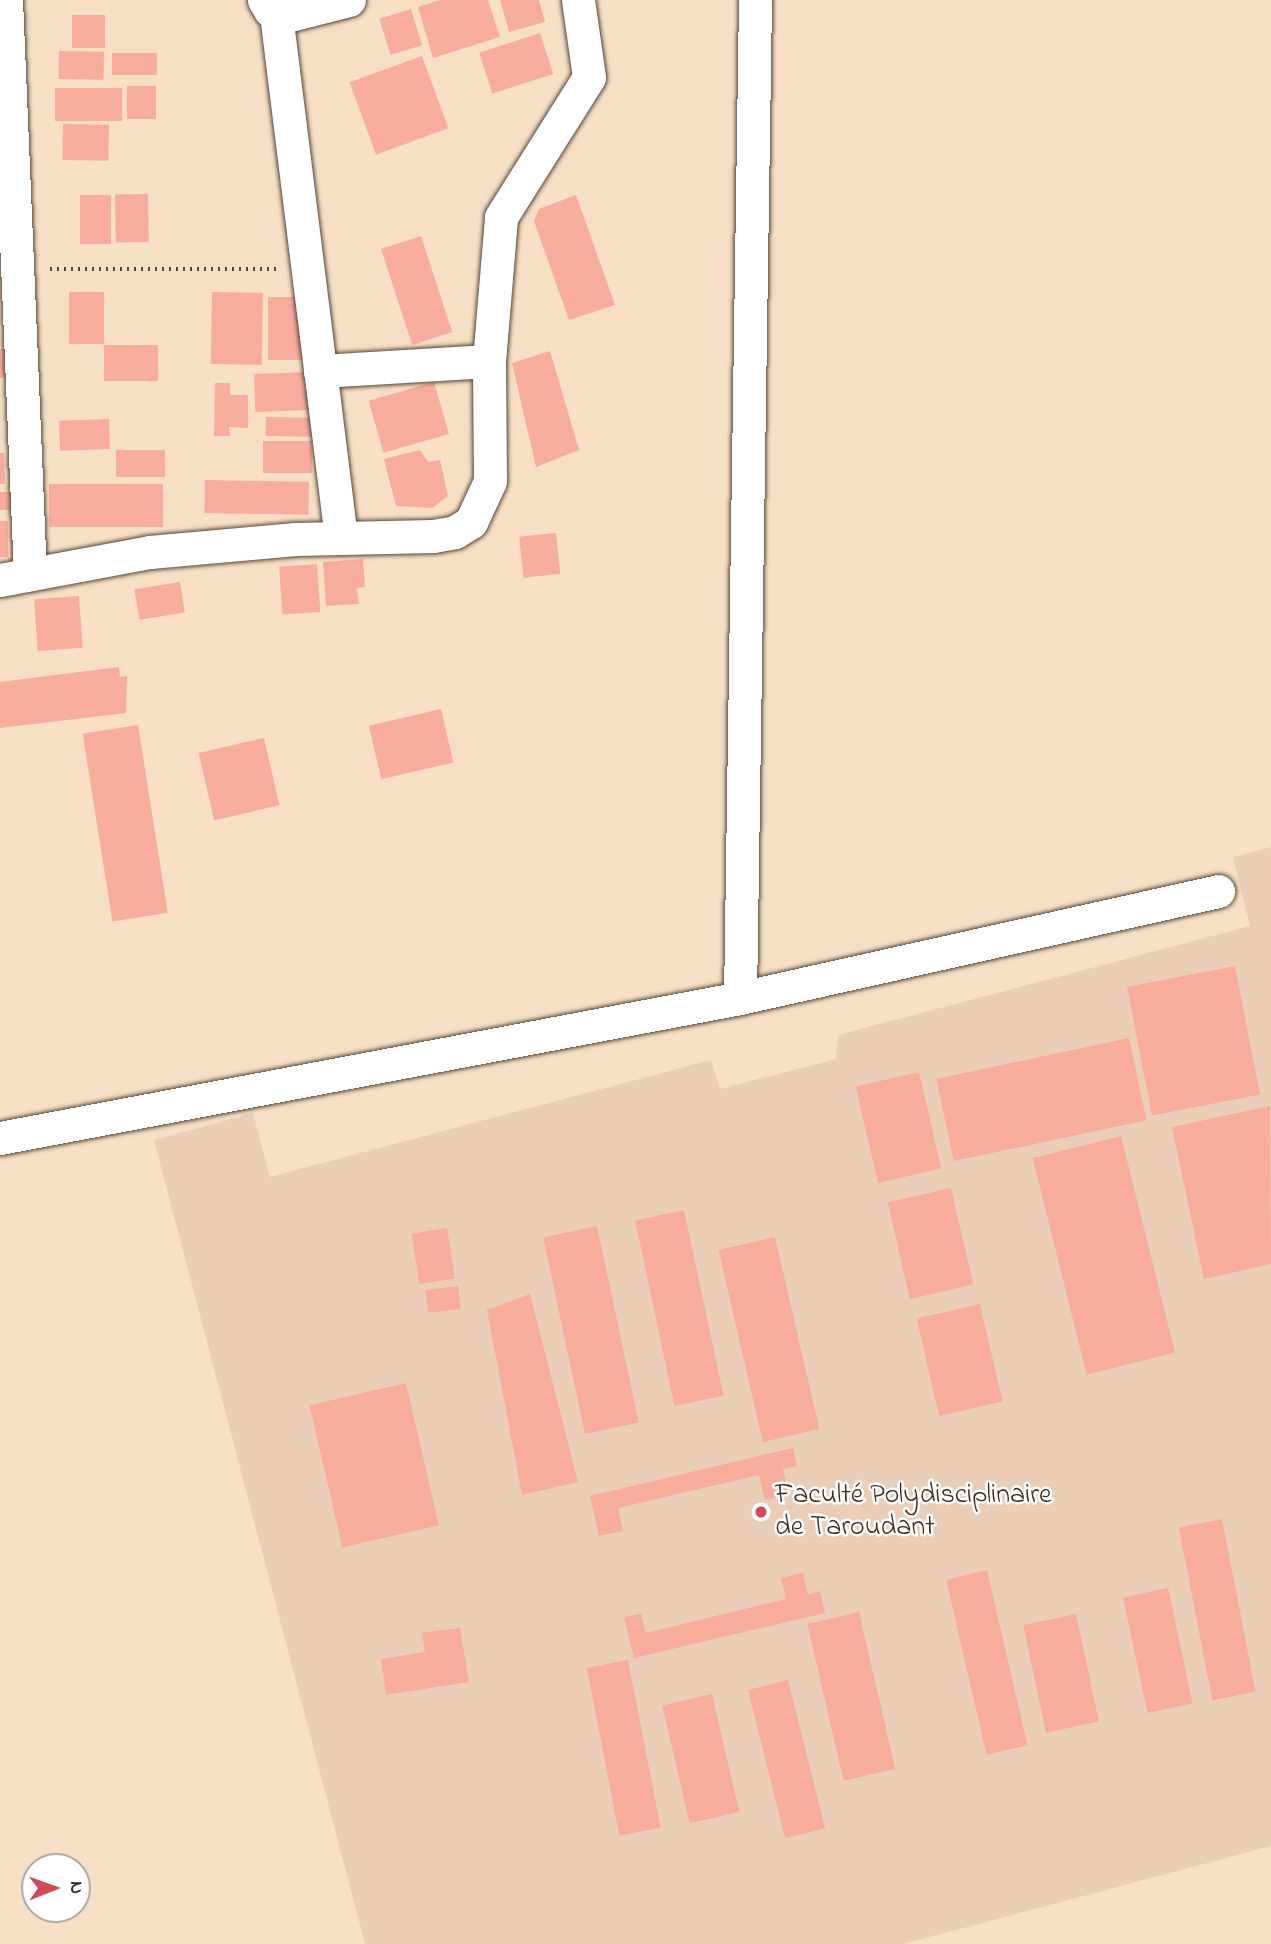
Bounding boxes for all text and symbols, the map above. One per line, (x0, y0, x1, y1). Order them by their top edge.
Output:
place label: Faculté Polydisciplinaire de Taroudant (775, 1479, 1051, 1545)
marker: Faculté Polydisciplinaire de Taroudant (753, 1504, 769, 1520)
north arrow (21, 1853, 91, 1923)
text: N (62, 1881, 89, 1894)

